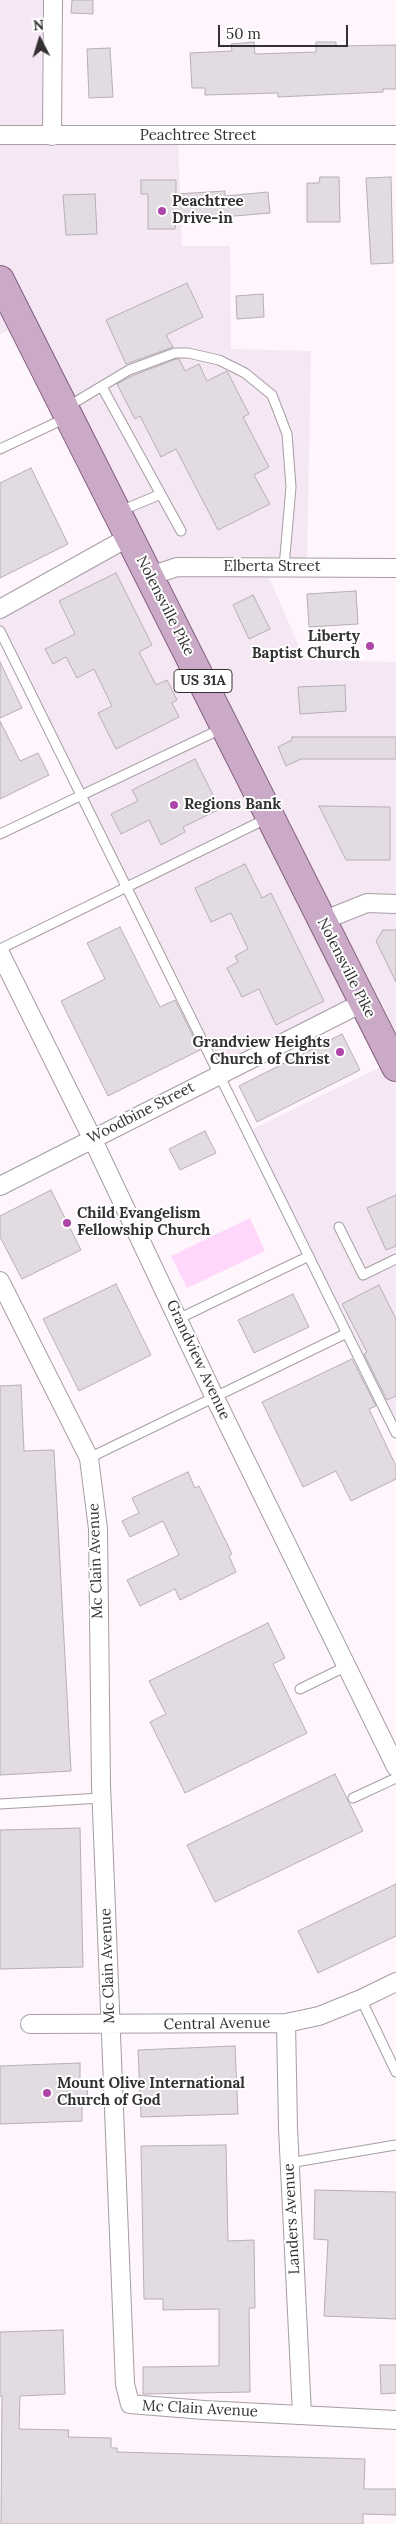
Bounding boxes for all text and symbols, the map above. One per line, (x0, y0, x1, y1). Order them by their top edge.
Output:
north arrow (15, 15, 65, 65)
scale bar (221, 15, 351, 47)
text: N (33, 16, 45, 34)
text: 50 m (226, 24, 261, 43)
street label: Peachtree Street (140, 127, 256, 145)
place label: Peachtree Drive-in (172, 193, 244, 228)
marker: Peachtree Drive-in (156, 205, 168, 217)
street label: Nolensville Pike (132, 553, 198, 659)
street label: Elberta Street (224, 558, 320, 576)
place label: Liberty Baptist Church (252, 628, 360, 663)
marker: Liberty Baptist Church (364, 640, 376, 652)
road number: US 31A (174, 669, 232, 692)
place label: Regions Bank (184, 796, 281, 814)
marker: Regions Bank (168, 799, 180, 811)
street label: Nolensville Pike (313, 915, 379, 1021)
place label: Grandview Heights Church of Christ (193, 1034, 330, 1069)
marker: Grandview Heights Church of Christ (334, 1046, 346, 1058)
street label: Woodbine Street (85, 1078, 197, 1148)
place label: Child Evangelism Fellowship Church (77, 1205, 210, 1240)
marker: Child Evangelism Fellowship Church (61, 1217, 73, 1229)
street label: Grandview Avenue (162, 1297, 234, 1423)
street label: Mc Clain Avenue (85, 1503, 107, 1619)
street label: Mc Clain Avenue (97, 1908, 119, 2024)
street label: Central Avenue (164, 2014, 270, 2034)
place label: Mount Olive International Church of God (57, 2075, 245, 2110)
marker: Mount Olive International Church of God (41, 2087, 53, 2099)
street label: Landers Avenue (280, 2163, 304, 2275)
street label: Mc Clain Avenue (142, 2397, 258, 2421)

